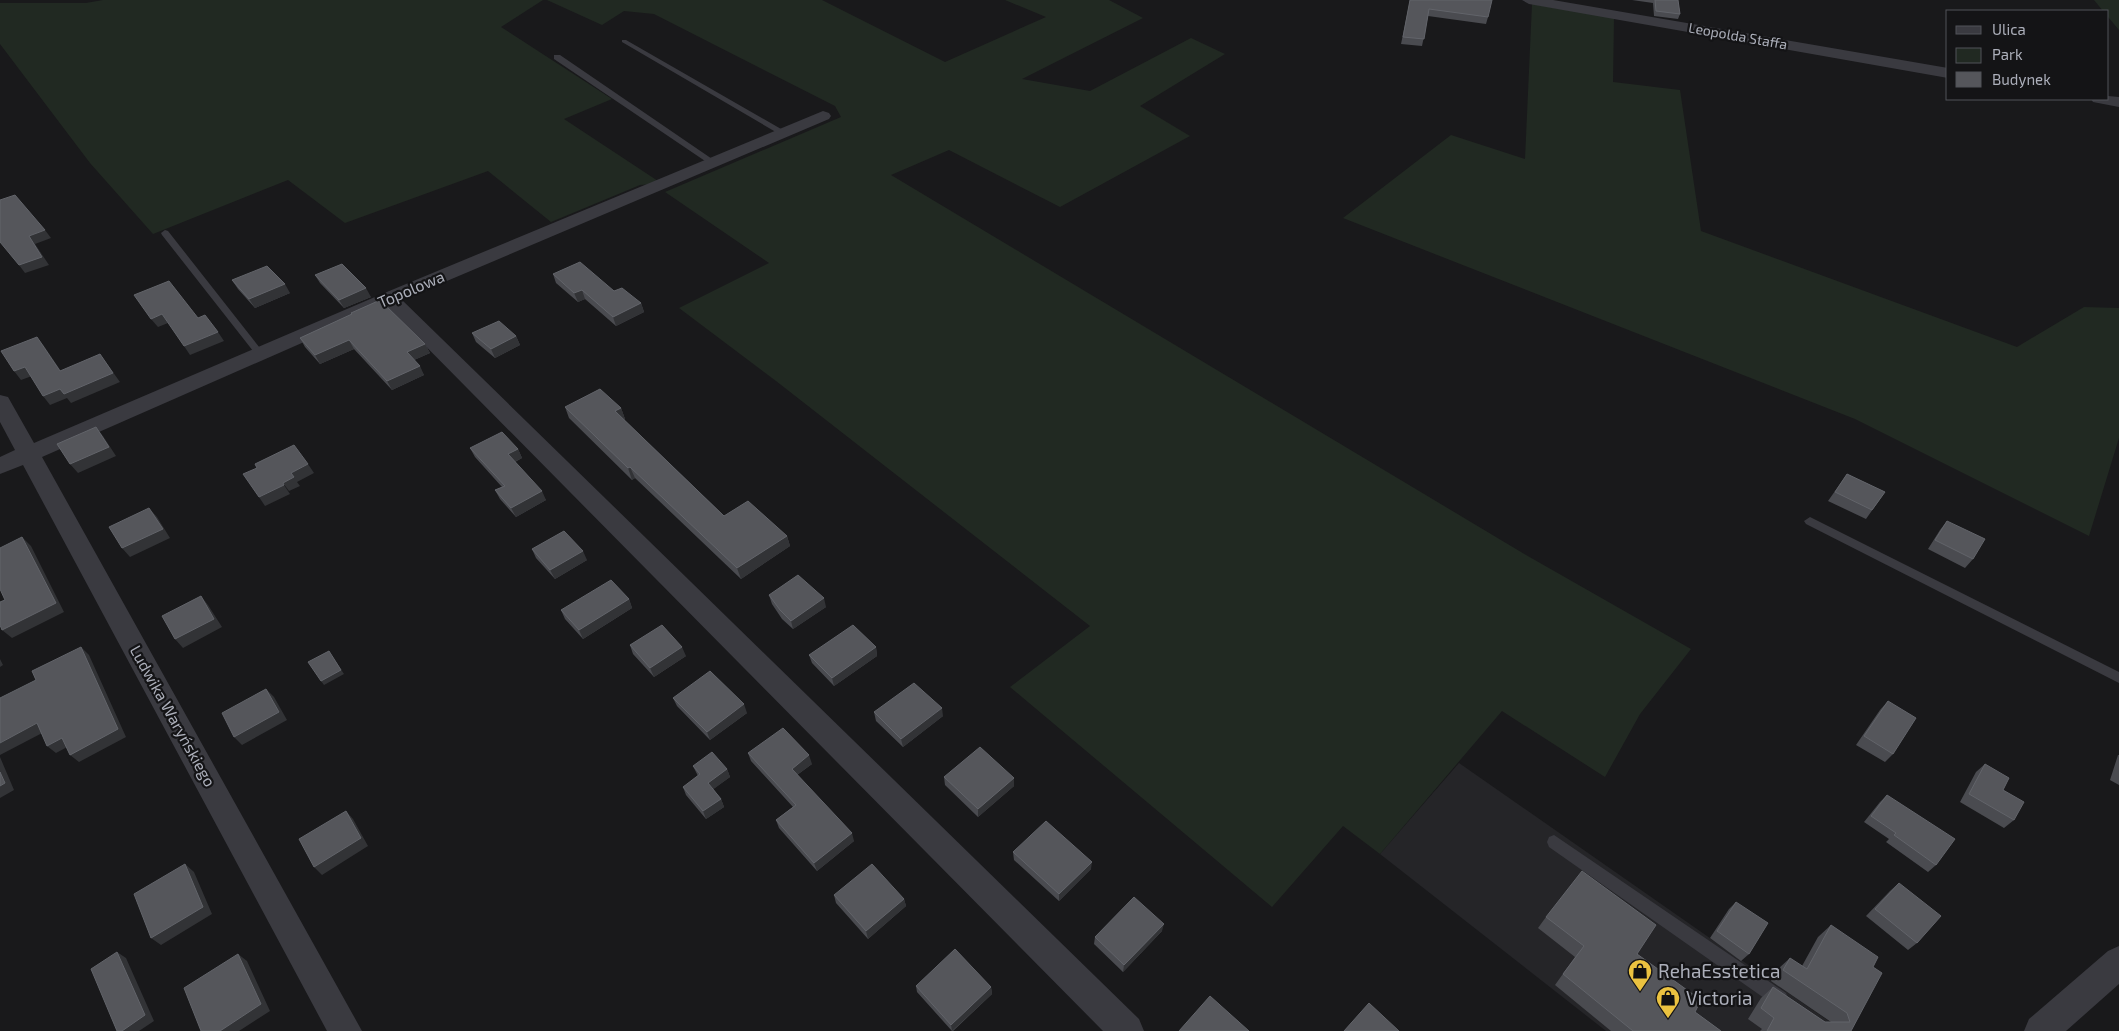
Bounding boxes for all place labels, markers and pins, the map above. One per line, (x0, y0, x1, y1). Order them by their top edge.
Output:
shop icon: RehaEsstetica (1627, 958, 1653, 992)
place label: RehaEsstetica (1658, 959, 1780, 982)
shop icon: Victoria (1655, 985, 1681, 1019)
place label: Victoria (1686, 986, 1752, 1009)

